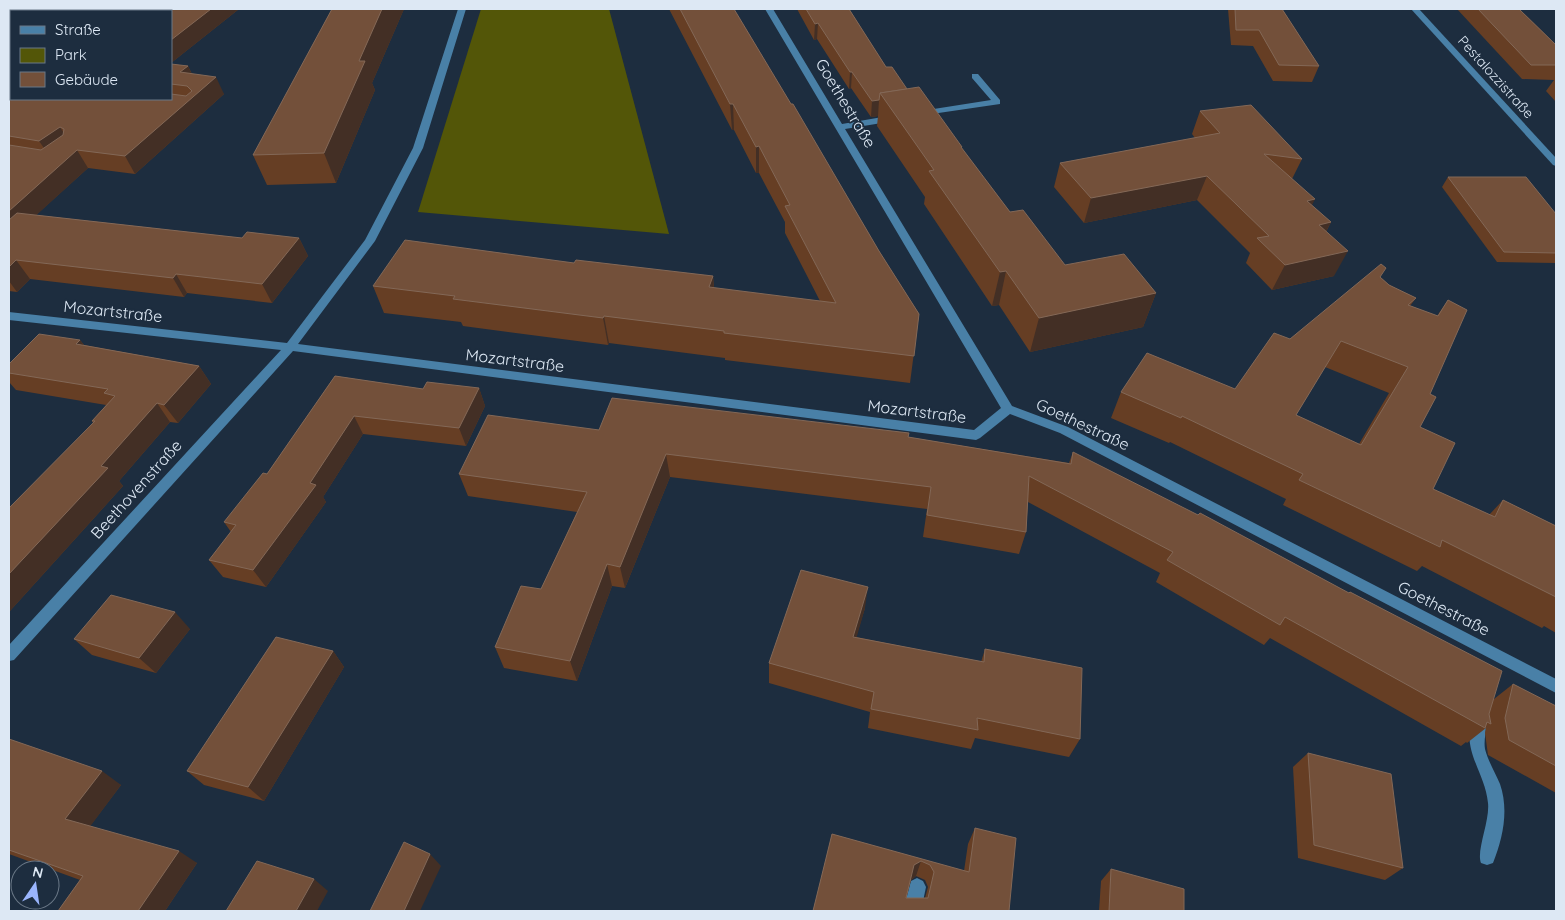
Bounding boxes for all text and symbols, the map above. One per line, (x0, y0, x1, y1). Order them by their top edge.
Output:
legend (10, 10, 172, 100)
text: Straße (55, 20, 101, 39)
street label: Pestalozzistraße (1454, 32, 1538, 122)
text: Park (55, 45, 87, 64)
street label: Goethestraße (811, 55, 881, 151)
text: Gebäude (55, 70, 118, 89)
street label: Mozartstraße (63, 296, 163, 326)
street label: Mozartstraße (464, 344, 566, 376)
street label: Goethestraße (1033, 394, 1133, 454)
street label: Mozartstraße (866, 395, 968, 427)
street label: Beethovenstraße (86, 435, 186, 543)
street label: Goethestraße (1395, 576, 1493, 640)
north arrow (10, 860, 60, 910)
text: N (31, 862, 45, 882)

